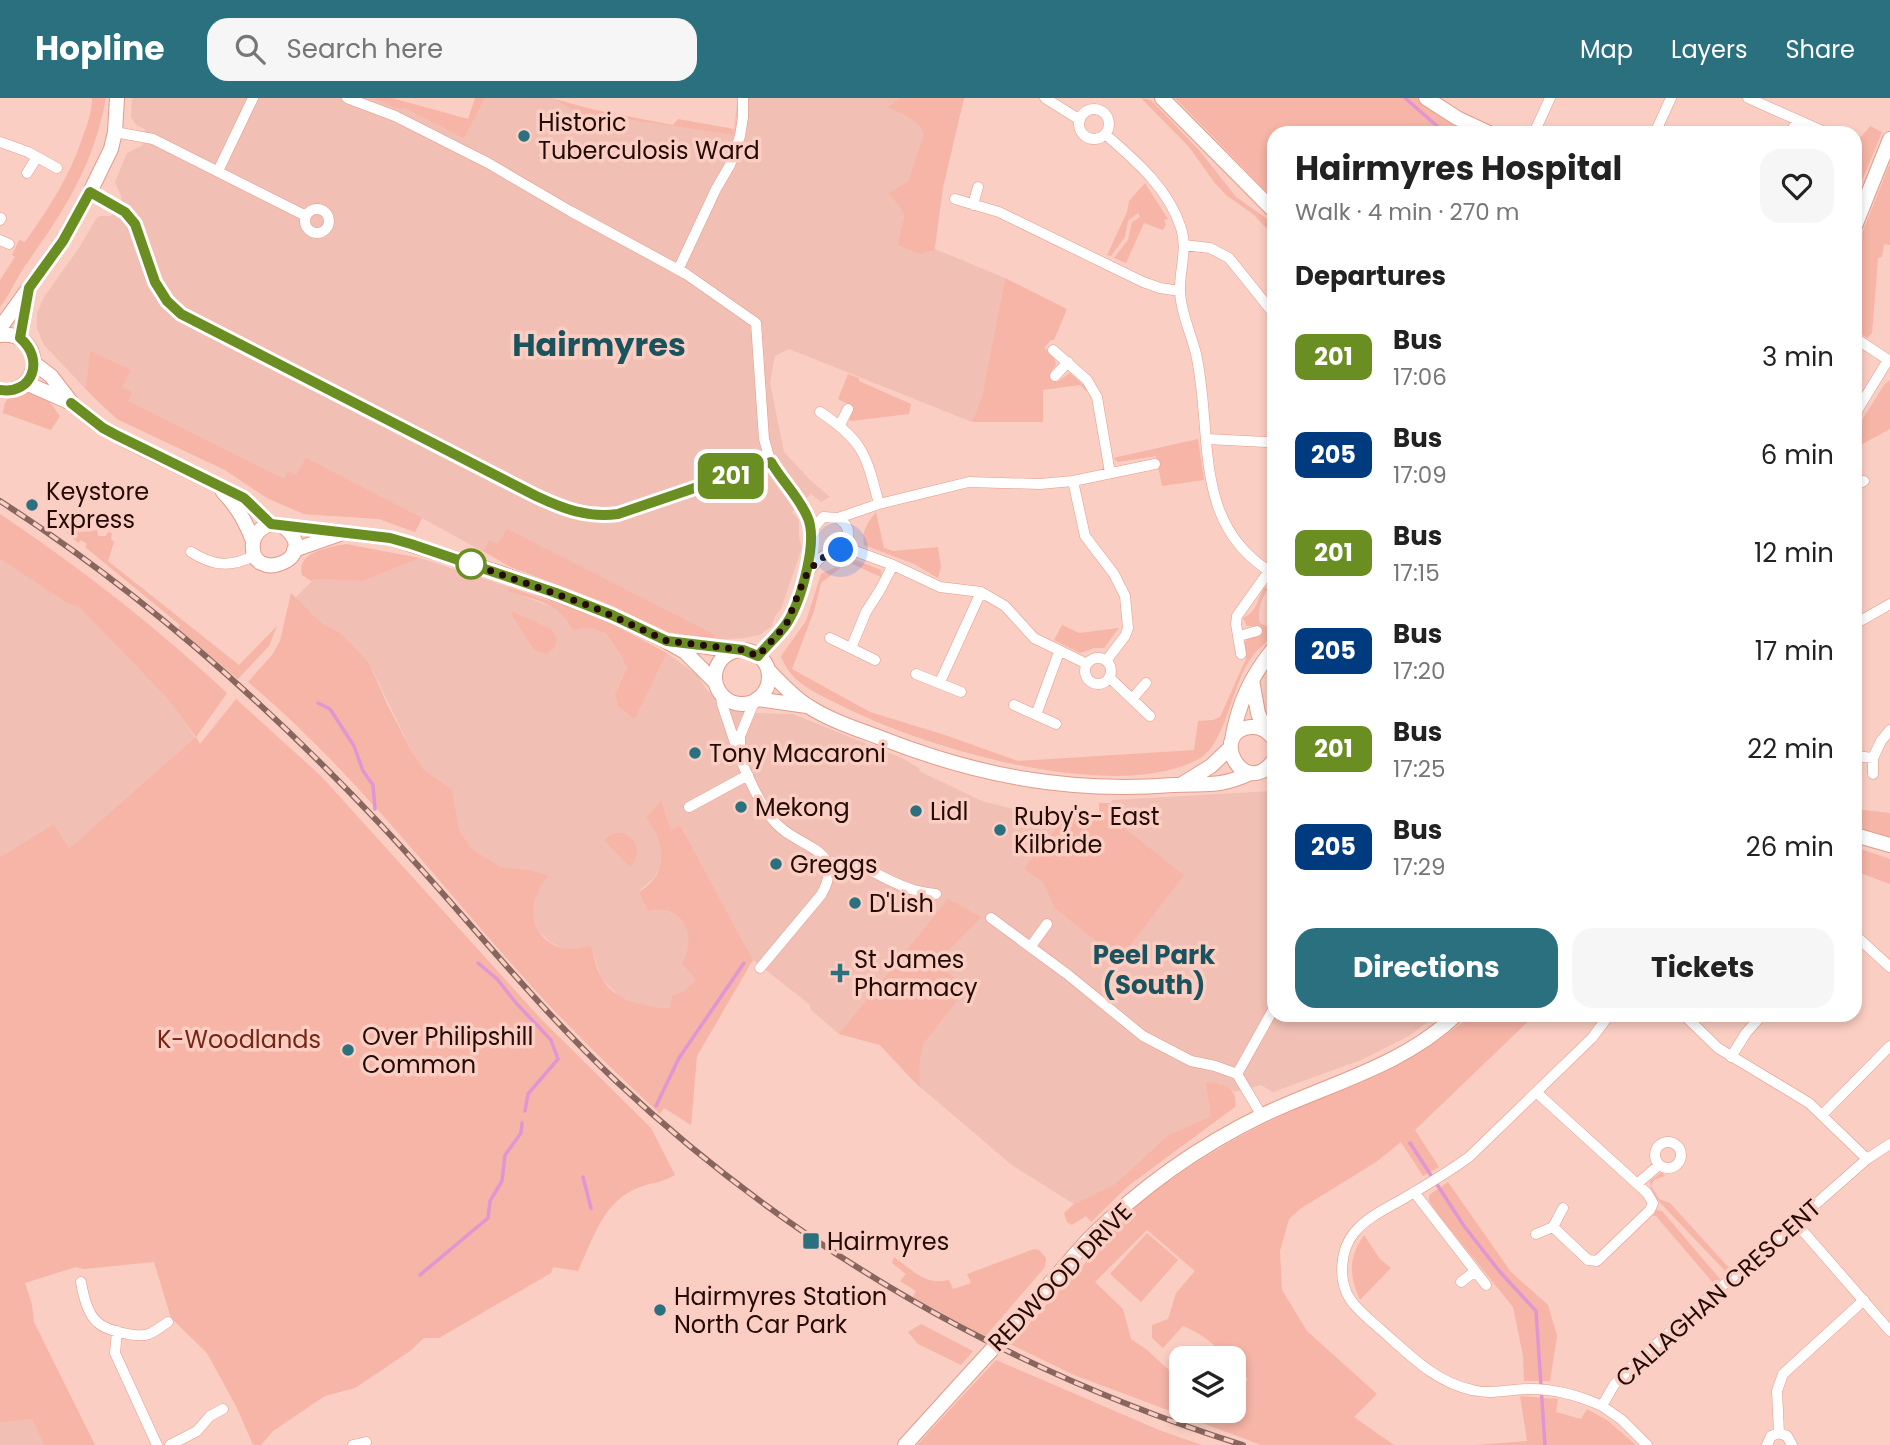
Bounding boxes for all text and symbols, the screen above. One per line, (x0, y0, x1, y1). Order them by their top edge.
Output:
search box (207, 18, 697, 81)
text: Hopline (35, 25, 165, 72)
icon: search (231, 30, 269, 68)
text: Search here (287, 31, 443, 67)
text: Map (1580, 33, 1633, 66)
text: Layers (1671, 33, 1747, 66)
text: Share (1785, 33, 1855, 66)
place label: Historic Tuberculosis Ward (538, 106, 760, 167)
marker: Historic Tuberculosis Ward (516, 128, 532, 144)
text: Hairmyres Hospital (1295, 145, 1622, 192)
button: heart (1760, 149, 1834, 223)
text: Walk · 4 min · 270 m (1295, 196, 1520, 228)
text: Departures (1295, 258, 1446, 294)
district label: Hairmyres (512, 322, 686, 367)
text: Bus (1393, 322, 1442, 358)
text: 3 min (1762, 339, 1834, 375)
text: 201 (1314, 340, 1353, 373)
text: 17:06 (1393, 361, 1447, 393)
text: Bus (1393, 420, 1442, 456)
text: 6 min (1761, 437, 1834, 473)
text: 205 (1311, 438, 1356, 471)
line badge: 201 (691, 453, 771, 499)
text: 201 (712, 459, 750, 492)
text: 17:09 (1393, 459, 1447, 491)
place label: Keystore Express (46, 475, 149, 536)
marker: Keystore Express (24, 497, 40, 513)
text: Bus (1393, 518, 1442, 554)
your location (823, 532, 858, 567)
text: 12 min (1754, 535, 1834, 571)
text: 201 (1314, 536, 1353, 569)
unlabelled marker (456, 549, 486, 579)
text: 17:15 (1393, 557, 1440, 589)
text: Bus (1393, 616, 1442, 652)
text: 17 min (1755, 633, 1834, 669)
text: 205 (1311, 634, 1356, 667)
text: 17:20 (1393, 655, 1446, 687)
text: Bus (1393, 714, 1442, 750)
text: 22 min (1747, 731, 1834, 767)
text: 201 (1314, 732, 1353, 765)
place label: Tony Macaroni (709, 737, 886, 770)
marker: Tony Macaroni (687, 745, 703, 761)
text: 17:25 (1393, 753, 1446, 785)
place label: Mekong (755, 791, 850, 824)
place label: Lidl (930, 795, 968, 828)
marker: Mekong (733, 799, 749, 815)
place label: Ruby's- East Kilbride (1014, 800, 1159, 861)
marker: Lidl (908, 803, 924, 819)
text: Bus (1393, 812, 1442, 848)
marker: Ruby's- East Kilbride (992, 822, 1008, 838)
text: 26 min (1746, 829, 1834, 865)
text: 205 (1311, 830, 1356, 863)
place label: Greggs (790, 848, 877, 881)
text: 17:29 (1393, 851, 1446, 883)
marker: Greggs (768, 856, 784, 872)
place label: D'Lish (869, 887, 934, 920)
marker: D'Lish (847, 895, 863, 911)
button: Directions (1295, 928, 1558, 1008)
button: Tickets (1572, 928, 1834, 1008)
district label: Peel Park (South) (1093, 937, 1215, 1003)
place label: St James Pharmacy (854, 943, 978, 1004)
marker: St James Pharmacy (832, 965, 848, 981)
place label: Over Philipshill Common (362, 1020, 533, 1081)
park label: K-Woodlands (157, 1023, 321, 1056)
marker: Over Philipshill Common (340, 1042, 356, 1058)
street label: CALLAGHAN CRESCENT (1608, 1192, 1828, 1394)
street label: REDWOOD DRIVE (981, 1196, 1139, 1358)
place label: Hairmyres (827, 1225, 949, 1258)
marker: Hairmyres (801, 1231, 821, 1251)
place label: Hairmyres Station North Car Park (674, 1280, 887, 1341)
marker: Hairmyres Station North Car Park (652, 1302, 668, 1318)
map controls (1169, 1346, 1246, 1423)
button: layers (1169, 1346, 1246, 1423)

